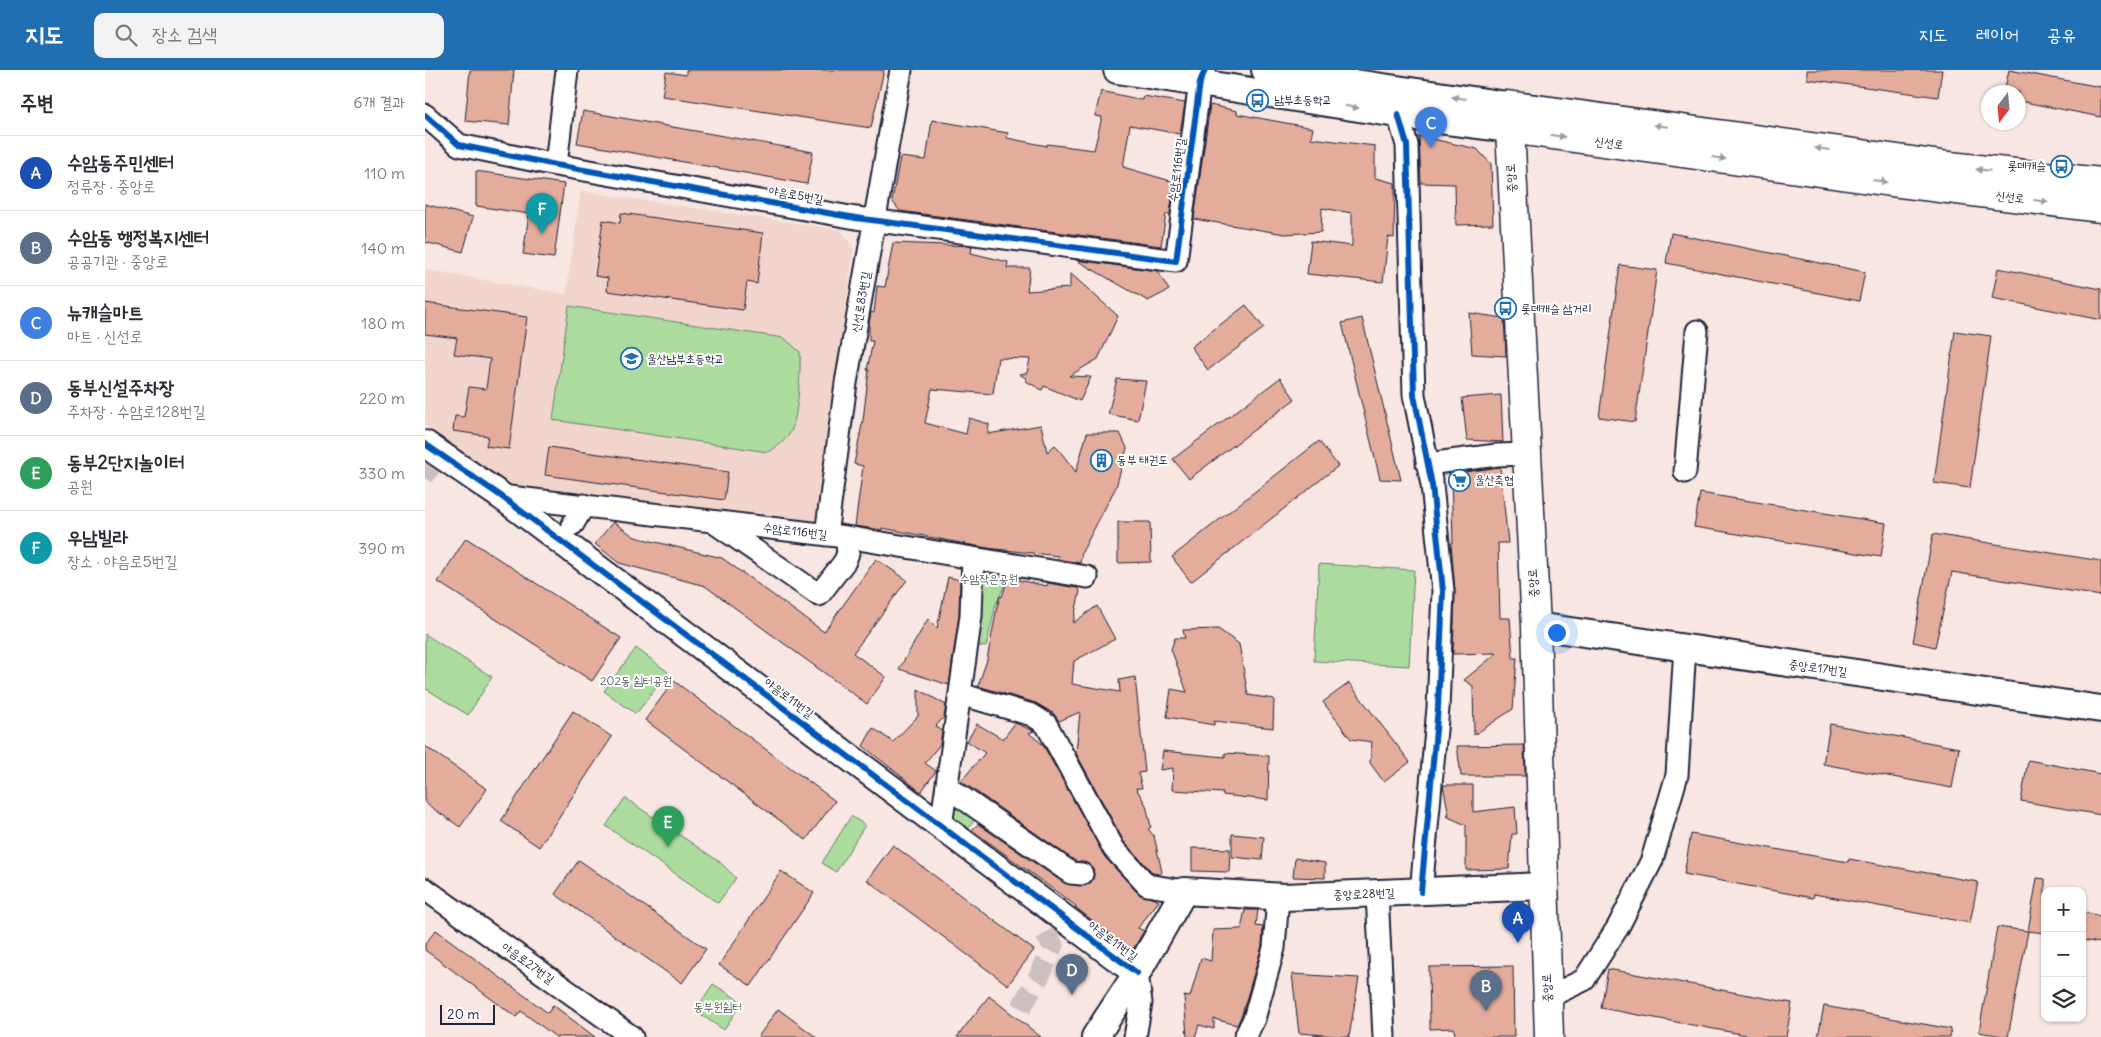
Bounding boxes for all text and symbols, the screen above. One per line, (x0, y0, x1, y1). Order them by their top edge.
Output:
search box (94, 13, 444, 58)
text: 지도 (25, 19, 64, 49)
icon: search (112, 21, 140, 49)
text: 장소 검색 (152, 22, 217, 46)
text: 지도 (1919, 23, 1948, 46)
text: 레이어 (1976, 23, 2019, 46)
text: 공유 (2047, 23, 2076, 46)
north arrow (1981, 85, 2026, 130)
bus stop icon: 남부초등학교 (1246, 88, 1270, 112)
text: 주변 (20, 89, 54, 116)
text: 6개 결과 (353, 92, 405, 112)
place label: 남부초등학교 (1274, 92, 1332, 107)
one-way arrow (1451, 94, 1467, 102)
one-way arrow (1345, 103, 1361, 111)
pin: C (1415, 107, 1447, 148)
one-way arrow (1653, 122, 1669, 130)
one-way arrow (1550, 132, 1566, 140)
street label: 신선로 (1594, 133, 1624, 152)
street label: 수암로116번길 (1165, 136, 1188, 203)
one-way arrow (1813, 144, 1829, 152)
text: 수암동주민센터 (67, 150, 174, 174)
one-way arrow (1711, 154, 1727, 162)
bus stop icon: 롯데캐슬 (2050, 154, 2074, 178)
place label: 롯데캐슬 (2007, 158, 2046, 173)
text: A (31, 163, 41, 183)
text: 110 m (364, 163, 405, 183)
street label: 중앙로 (1502, 163, 1519, 193)
one-way arrow (1975, 166, 1991, 174)
text: 정류장 · 중앙로 (67, 176, 155, 196)
one-way arrow (1872, 177, 1888, 185)
street label: 야음로5번길 (768, 182, 825, 207)
street label: 신선로 (1995, 187, 2025, 206)
pin: F (526, 193, 558, 234)
one-way arrow (2033, 197, 2049, 205)
text: 수암동 행정복지센터 (67, 225, 209, 249)
text: B (31, 238, 41, 258)
text: 140 m (361, 238, 405, 258)
text: 공공기관 · 중앙로 (67, 251, 168, 271)
street label: 신선로83번길 (848, 270, 873, 334)
bus stop icon: 롯데캐슬 삼거리 (1493, 297, 1517, 321)
text: 뉴캐슬마트 (67, 300, 143, 324)
place label: 롯데캐슬 삼거리 (1521, 301, 1591, 316)
text: C (31, 313, 41, 333)
text: 180 m (361, 313, 405, 333)
text: 마트 · 신선로 (67, 326, 143, 346)
school or university icon: 울산남부초등학교 (619, 347, 643, 371)
place label: 울산남부초등학교 (647, 351, 724, 366)
text: 동부신설주차장 (67, 375, 174, 399)
text: D (30, 388, 42, 408)
text: 220 m (359, 388, 405, 408)
text: 주차장 · 수암로128번길 (67, 401, 206, 421)
building icon: 동부 태권도 (1089, 448, 1113, 472)
text: 동부2단지놀이터 (67, 450, 184, 474)
place label: 동부 태권도 (1117, 452, 1168, 467)
text: E (31, 463, 41, 483)
text: 330 m (358, 463, 405, 483)
supermarket icon: 울산축협 (1447, 468, 1471, 492)
place label: 울산축협 (1475, 472, 1514, 487)
text: 공원 (67, 476, 93, 496)
street label: 수암로116번길 (762, 519, 828, 542)
text: 우남빌라 (67, 525, 128, 549)
text: F (31, 538, 41, 558)
text: 390 m (358, 538, 405, 558)
text: 장소 · 야음로5번길 (67, 551, 178, 571)
street label: 중앙로 (1524, 568, 1541, 598)
park label: 수암작은공원 (960, 571, 1018, 586)
your location (1544, 620, 1570, 646)
street label: 중앙로17번길 (1788, 656, 1849, 679)
park label: 202동 쉼터공원 (600, 673, 672, 688)
street label: 야음로11번길 (762, 674, 817, 721)
pin: E (652, 806, 684, 847)
street label: 중앙로28번길 (1333, 885, 1395, 902)
map controls (2041, 887, 2086, 1022)
button: + (2041, 887, 2086, 932)
pin: A (1502, 902, 1534, 943)
street label: 야음로11번길 (1086, 917, 1141, 964)
button: − (2041, 932, 2086, 977)
street label: 야음로27번길 (499, 939, 558, 987)
pin: D (1056, 954, 1088, 995)
pin: B (1470, 970, 1502, 1011)
street label: 중앙로 (1538, 973, 1555, 1003)
button: layers (2041, 977, 2086, 1022)
park label: 동부원쉼터 (694, 999, 742, 1014)
scale bar (440, 1002, 495, 1025)
text: 20 m (447, 1005, 480, 1023)

